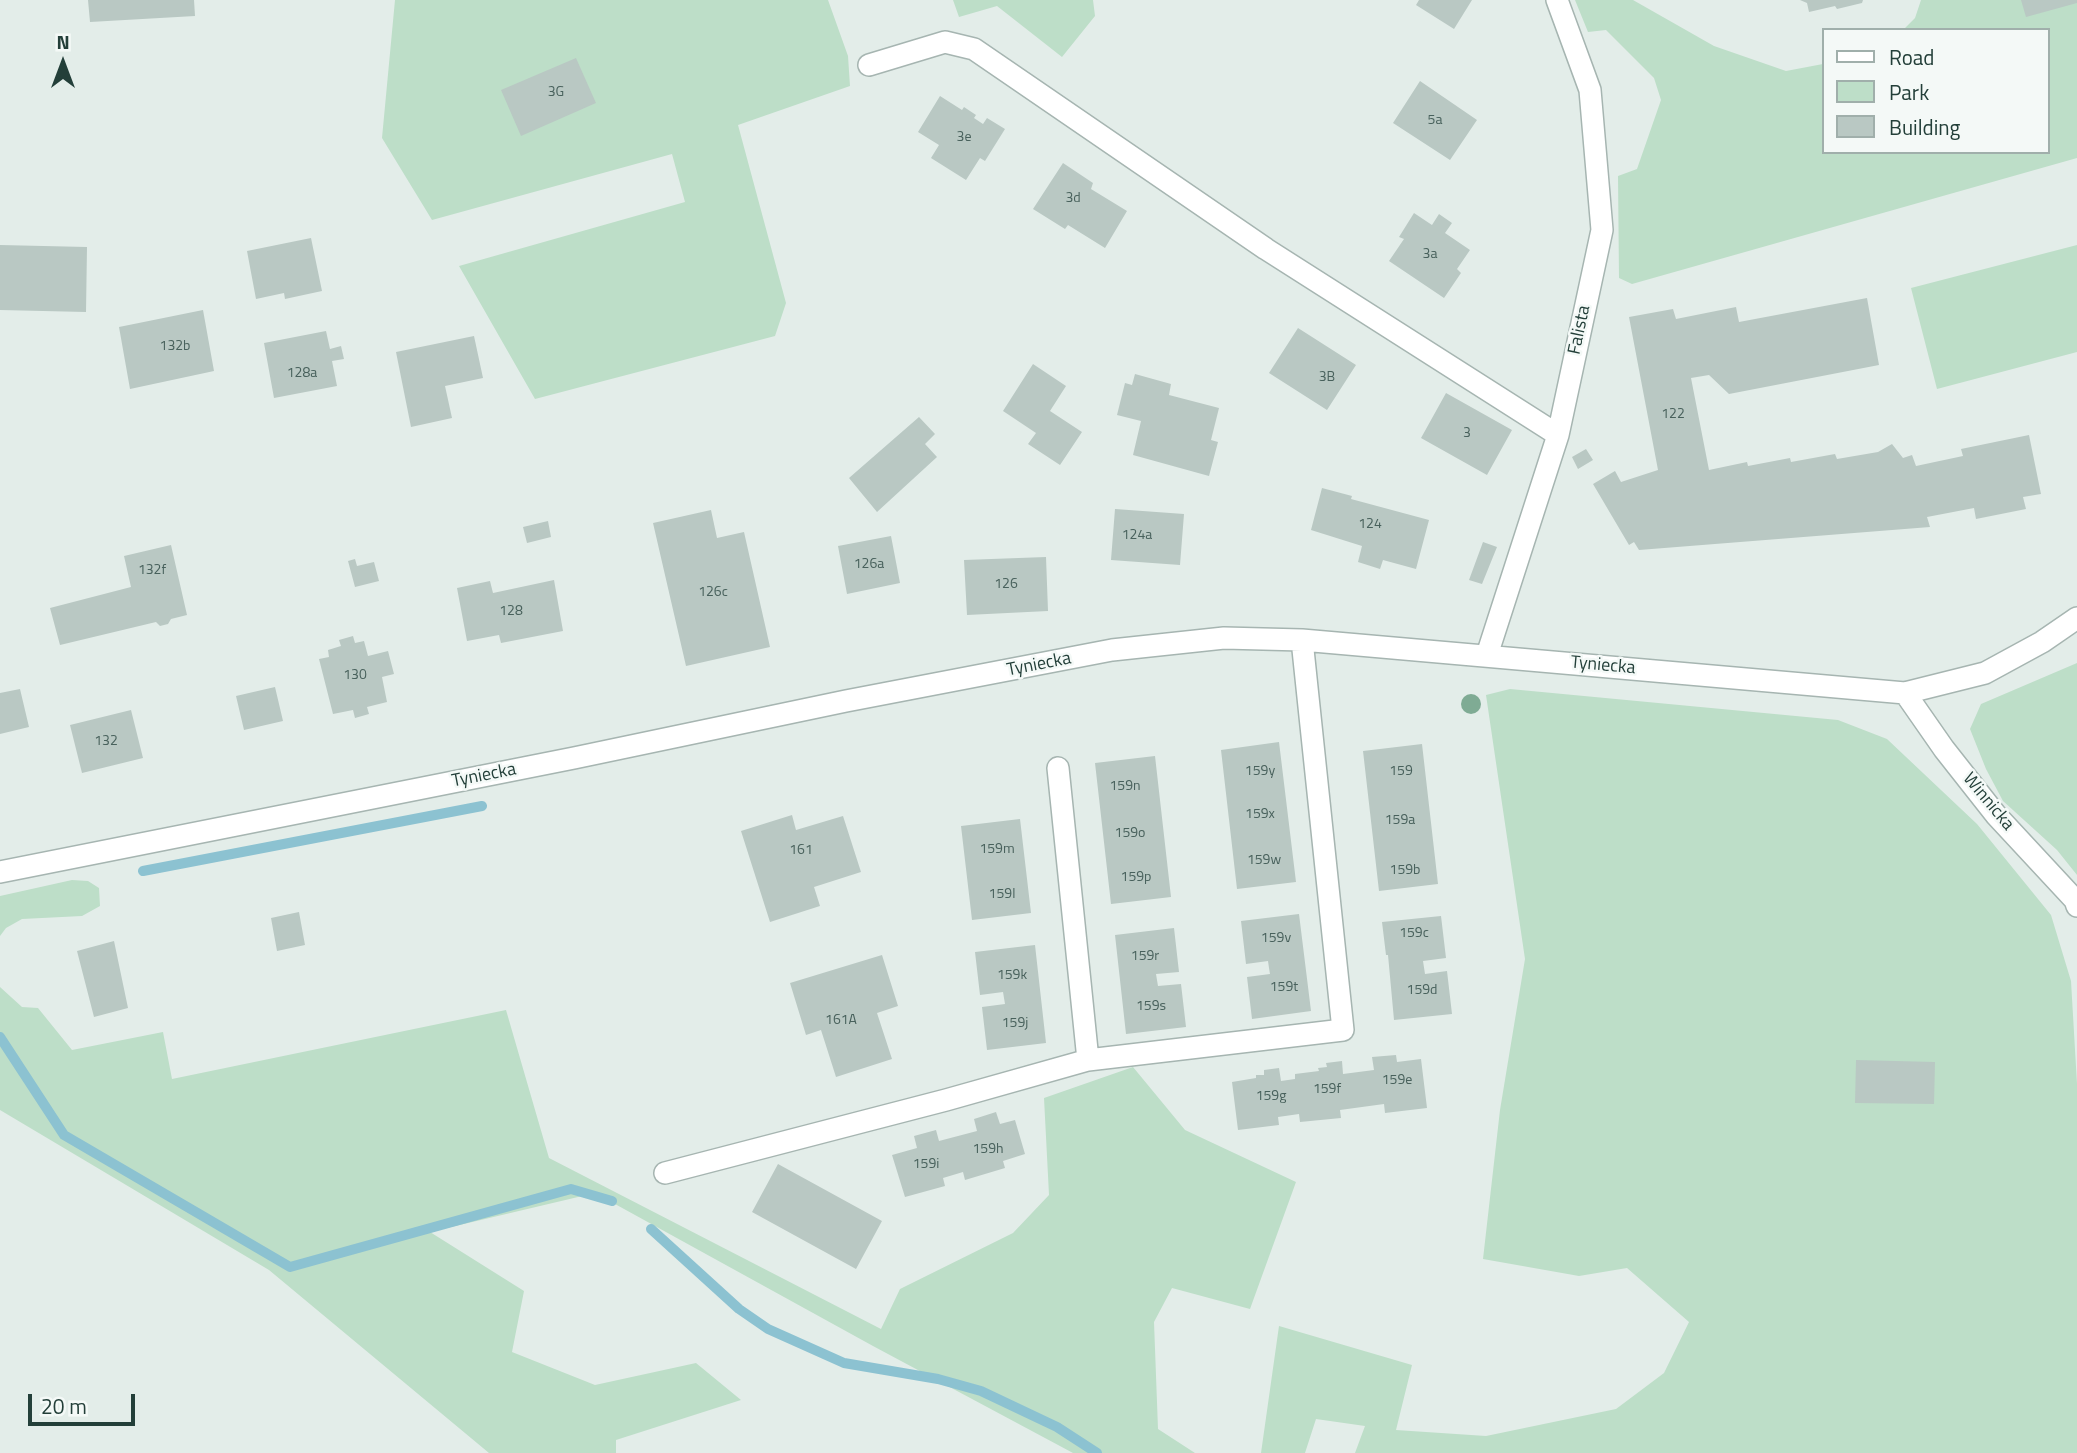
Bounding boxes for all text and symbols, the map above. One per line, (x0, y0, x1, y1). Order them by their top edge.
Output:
text: N (56, 27, 70, 56)
north arrow (28, 28, 98, 98)
legend (1822, 28, 2049, 154)
text: Road (1889, 41, 1934, 73)
text: Park (1889, 76, 1929, 108)
house number: 3G (548, 85, 564, 101)
text: Building (1889, 111, 1960, 143)
house number: 5a (1428, 113, 1442, 129)
house number: 3e (957, 130, 971, 146)
house number: 3d (1065, 191, 1081, 207)
house number: 3a (1423, 247, 1437, 263)
street label: Falista (1564, 303, 1596, 357)
house number: 132b (160, 339, 190, 355)
house number: 128a (287, 366, 317, 382)
house number: 3B (1319, 370, 1335, 386)
house number: 122 (1661, 407, 1685, 423)
house number: 3 (1463, 426, 1471, 442)
house number: 124 (1358, 517, 1382, 533)
house number: 124a (1122, 528, 1152, 544)
house number: 126a (854, 557, 884, 573)
house number: 132f (138, 563, 166, 579)
house number: 126 (994, 577, 1018, 593)
house number: 126c (698, 585, 728, 601)
house number: 128 (499, 604, 523, 620)
street label: Tyniecka (1005, 648, 1073, 682)
street label: Tyniecka (1570, 652, 1636, 680)
house number: 130 (343, 668, 367, 684)
house number: 132 (94, 734, 118, 750)
street label: Tyniecka (450, 759, 518, 793)
house number: 159y (1245, 764, 1275, 780)
house number: 159 (1389, 764, 1413, 780)
street label: Winnicka (1958, 769, 2018, 835)
house number: 159n (1109, 779, 1141, 795)
house number: 159x (1245, 807, 1275, 823)
house number: 159a (1385, 813, 1415, 829)
house number: 159o (1115, 826, 1145, 842)
house number: 159m (979, 842, 1015, 858)
house number: 161 (789, 843, 813, 859)
house number: 159w (1247, 853, 1281, 869)
house number: 159b (1390, 863, 1420, 879)
house number: 159p (1121, 870, 1151, 886)
house number: 159l (989, 887, 1015, 903)
house number: 159c (1399, 926, 1429, 942)
house number: 159v (1261, 931, 1291, 947)
house number: 159r (1131, 949, 1159, 965)
house number: 159k (997, 968, 1027, 984)
house number: 159t (1270, 980, 1298, 996)
house number: 159d (1407, 983, 1437, 999)
house number: 159s (1136, 999, 1166, 1015)
house number: 161A (825, 1013, 857, 1029)
house number: 159j (1002, 1016, 1028, 1032)
house number: 159e (1382, 1073, 1412, 1089)
house number: 159f (1313, 1082, 1341, 1098)
house number: 159g (1256, 1089, 1286, 1105)
house number: 159h (972, 1142, 1004, 1158)
house number: 159i (913, 1157, 939, 1173)
scale bar (32, 1380, 138, 1424)
text: 20 m (41, 1390, 87, 1422)

